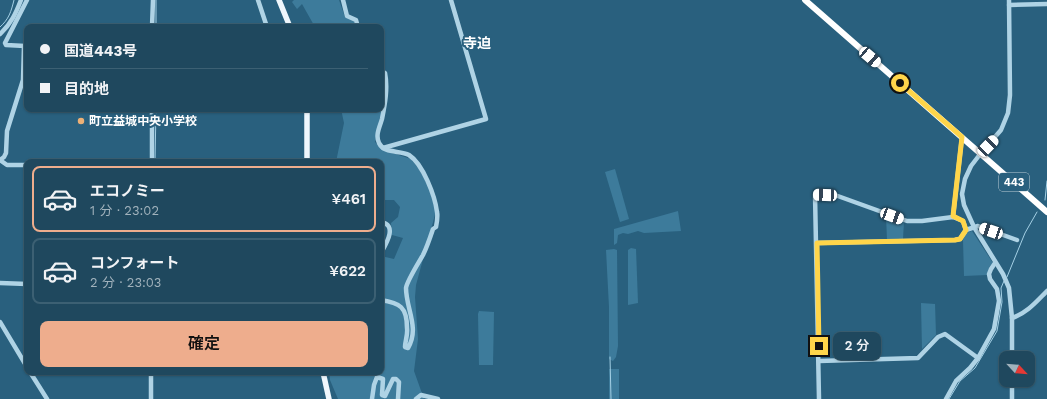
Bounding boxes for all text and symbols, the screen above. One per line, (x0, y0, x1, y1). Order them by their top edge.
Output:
district label: 寺迫 (463, 35, 491, 51)
text: 国道443号 (64, 42, 137, 60)
car (857, 45, 883, 69)
route start (891, 74, 909, 92)
text: 目的地 (64, 80, 109, 98)
place label: 町立益城中央小学校 (89, 114, 197, 128)
marker: 町立益城中央小学校 (76, 116, 86, 126)
car (975, 133, 1001, 159)
road number: 443 (999, 173, 1029, 191)
icon: car (42, 181, 78, 217)
text: エコノミー (90, 182, 165, 200)
car (813, 189, 837, 201)
text: ¥461 (332, 190, 366, 208)
text: 1 分 · 23:02 (90, 203, 159, 218)
car (879, 206, 905, 226)
car (978, 221, 1004, 241)
icon: car (42, 253, 78, 289)
text: コンフォート (90, 254, 180, 272)
text: ¥622 (329, 262, 366, 280)
text: 2 分 · 23:03 (90, 275, 161, 290)
button: 確定 (40, 321, 368, 367)
callout: 2 分 (833, 332, 881, 360)
route end (810, 337, 828, 355)
text: 2 分 (845, 338, 869, 353)
north arrow (999, 351, 1035, 387)
map controls (999, 351, 1035, 387)

